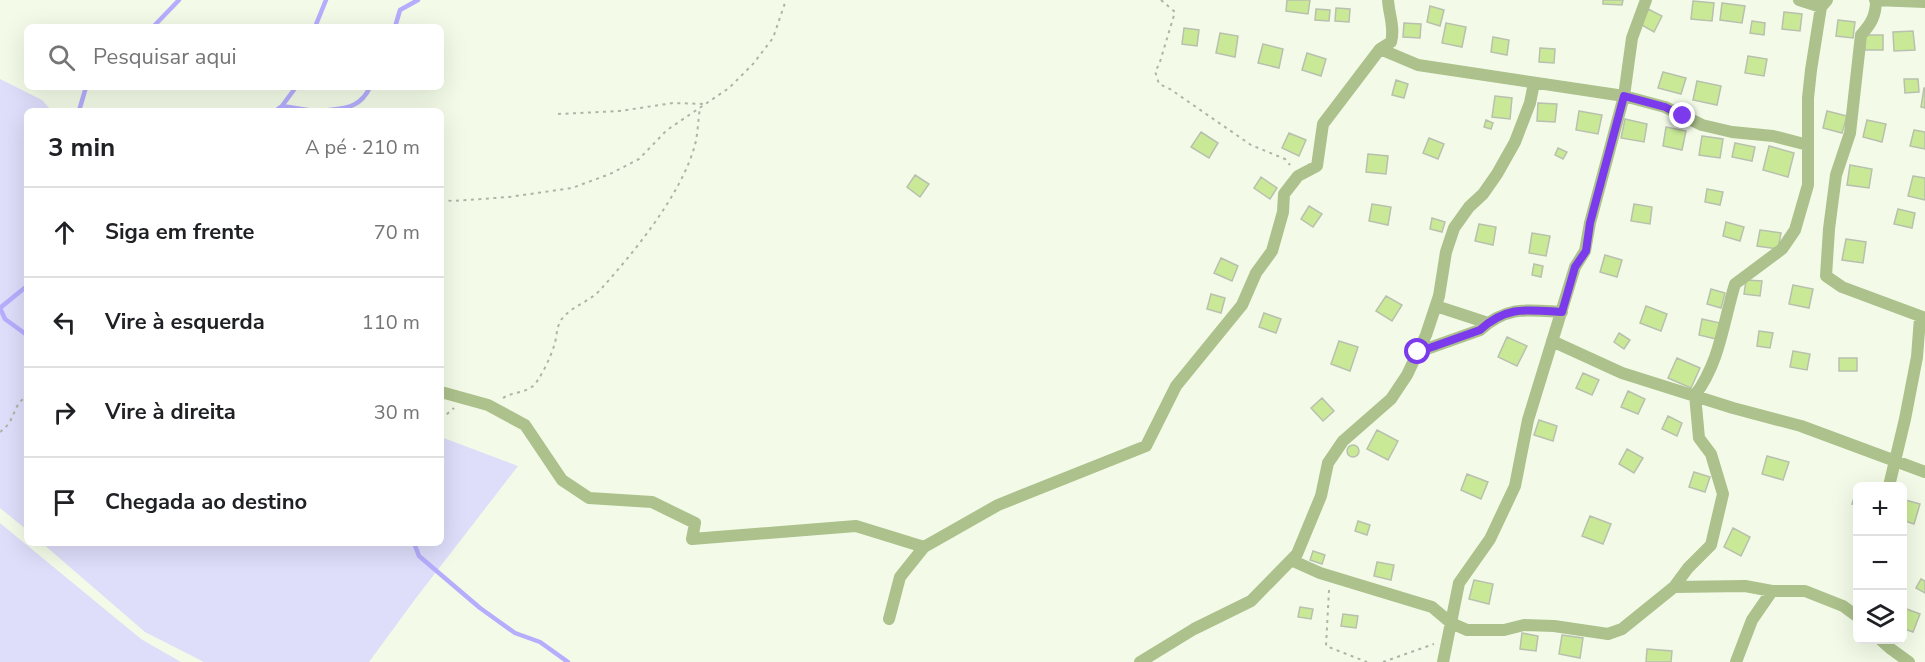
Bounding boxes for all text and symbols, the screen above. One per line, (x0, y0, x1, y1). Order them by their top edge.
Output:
search box (24, 24, 444, 90)
icon: search (45, 41, 78, 74)
text: Pesquisar aqui (93, 42, 237, 72)
route end (1669, 102, 1695, 128)
text: 3 min (48, 130, 115, 165)
text: A pé · 210 m (305, 134, 420, 161)
icon: ahead (48, 216, 81, 249)
text: Siga em frente (105, 217, 254, 247)
text: 70 m (374, 219, 420, 246)
icon: left (48, 306, 81, 339)
text: Vire à esquerda (105, 307, 265, 337)
text: 110 m (362, 309, 420, 336)
route start (1404, 338, 1430, 364)
icon: right (48, 396, 81, 429)
text: Vire à direita (105, 397, 236, 427)
text: 30 m (374, 399, 420, 426)
map controls (1853, 482, 1907, 644)
button: + (1853, 482, 1907, 536)
icon: arrive (48, 486, 81, 519)
text: Chegada ao destino (105, 487, 307, 517)
button: − (1853, 536, 1907, 590)
button: layers (1853, 590, 1907, 644)

